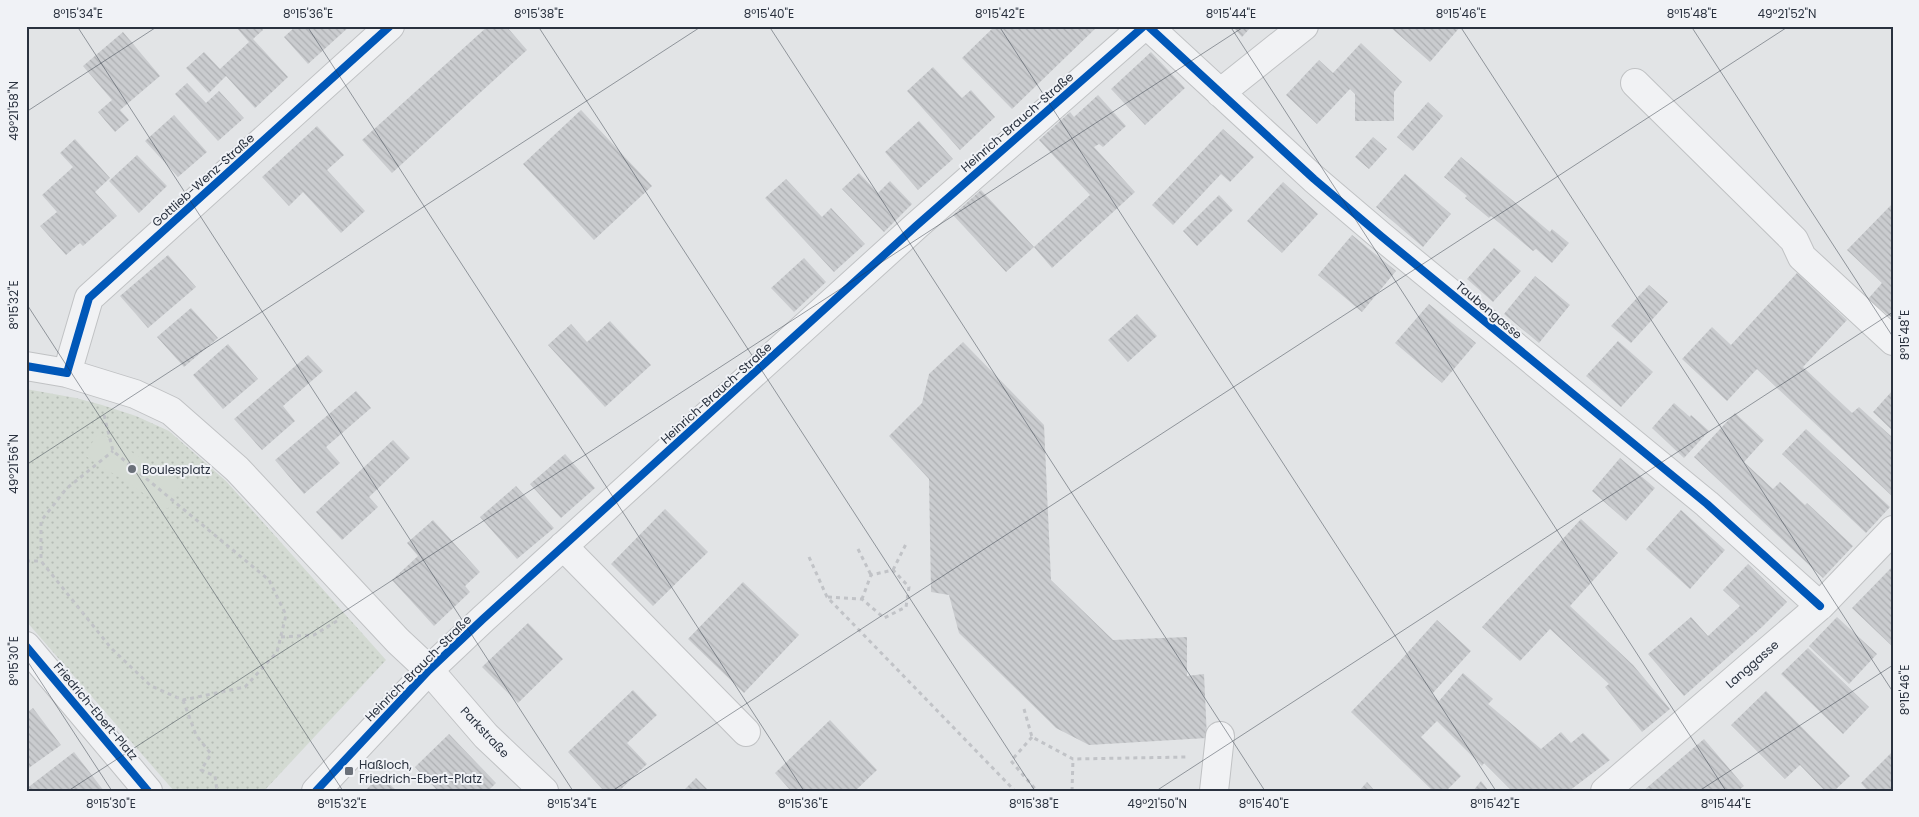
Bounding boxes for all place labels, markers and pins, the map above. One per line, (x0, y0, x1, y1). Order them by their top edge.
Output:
place label: Boulesplatz (142, 461, 210, 478)
marker: Boulesplatz (126, 463, 138, 475)
place label: Haßloch, Friedrich-Ebert-Platz (359, 756, 482, 787)
marker: Haßloch, Friedrich-Ebert-Platz (343, 765, 355, 777)

